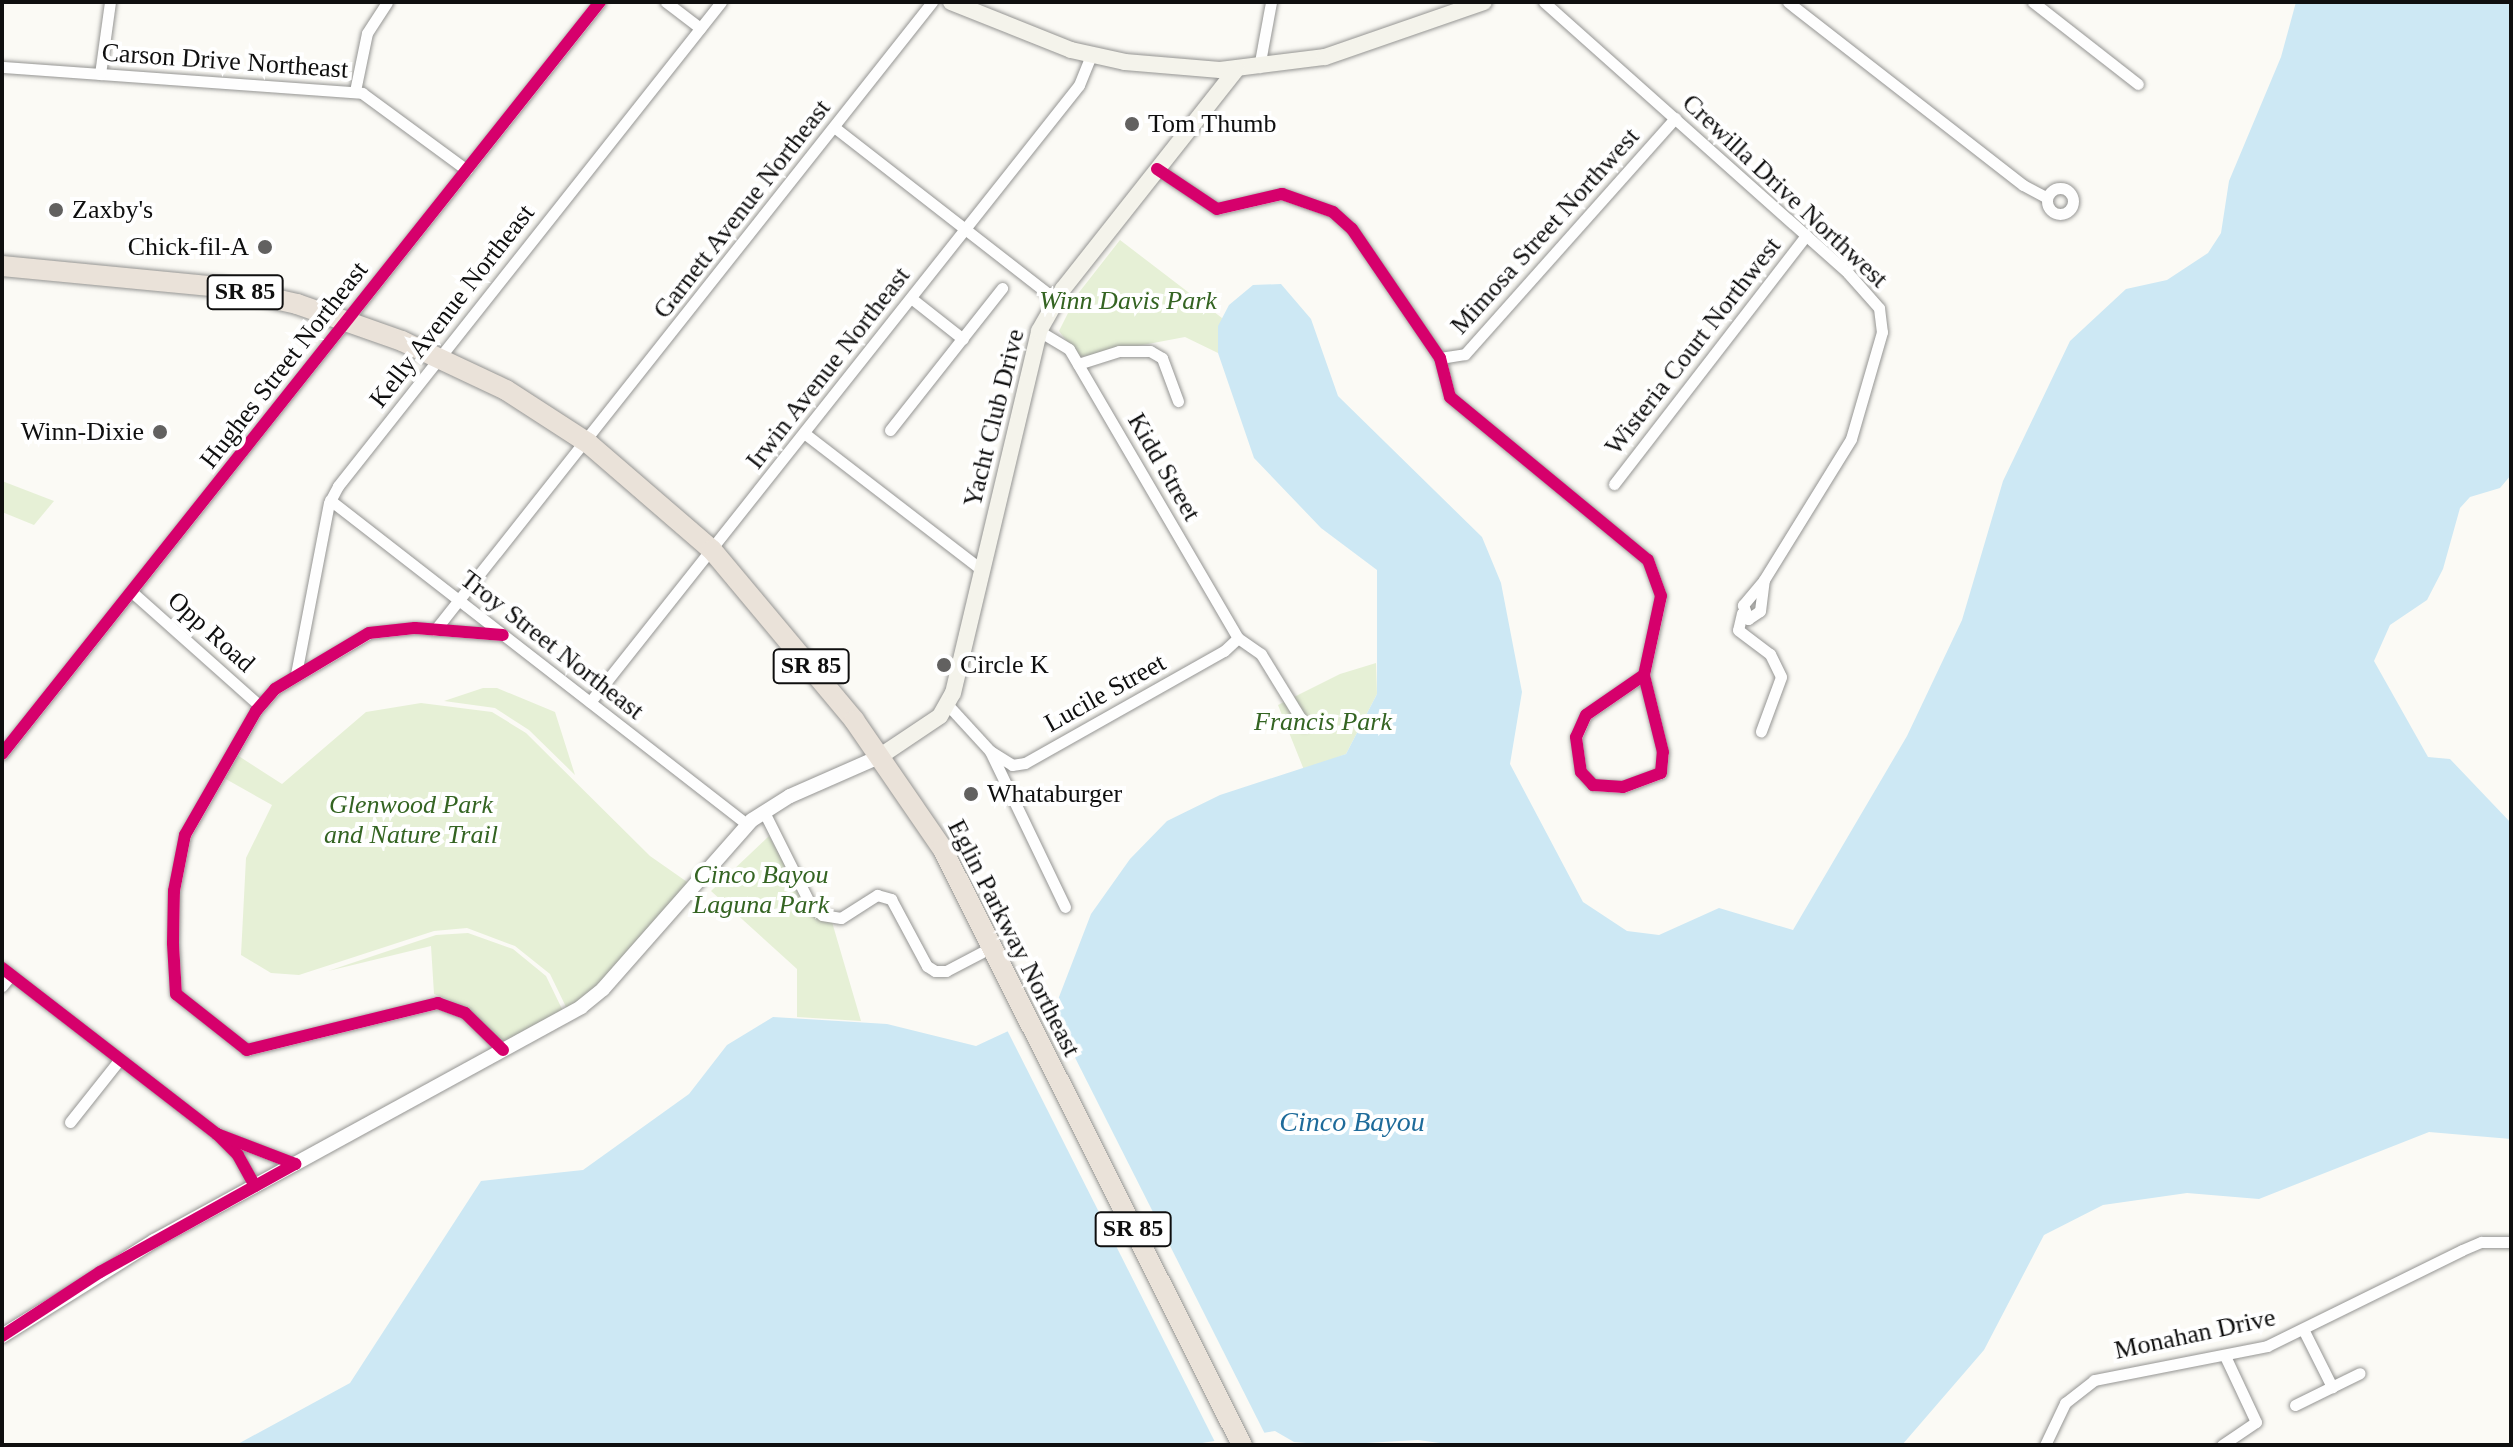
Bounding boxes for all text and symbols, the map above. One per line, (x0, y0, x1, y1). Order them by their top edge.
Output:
street label: Carson Drive Northeast (101, 37, 349, 85)
street label: Crewilla Drive Northwest (1676, 88, 1894, 294)
street label: Garnett Avenue Northeast (646, 93, 838, 325)
place label: Tom Thumb (1148, 108, 1277, 140)
marker: Tom Thumb (1123, 115, 1141, 133)
street label: Mimosa Street Northwest (1444, 121, 1646, 341)
place label: Zaxby's (72, 194, 153, 226)
street label: Kelly Avenue Northeast (363, 198, 541, 414)
marker: Zaxby's (47, 201, 65, 219)
place label: Chick-fil-A (128, 231, 249, 263)
street label: Wisteria Court Northwest (1598, 231, 1788, 461)
marker: Chick-fil-A (256, 238, 274, 256)
street label: Hughes Street Northeast (193, 255, 375, 475)
street label: Irwin Avenue Northeast (739, 260, 917, 476)
road number: SR 85 (205, 272, 285, 312)
park label: Winn Davis Park (1039, 285, 1217, 317)
street label: Yacht Club Drive (957, 326, 1031, 510)
street label: Kidd Street (1121, 408, 1207, 526)
place label: Winn-Dixie (21, 416, 144, 448)
marker: Winn-Dixie (151, 423, 169, 441)
street label: Troy Street Northeast (454, 564, 650, 726)
street label: Opp Road (161, 585, 261, 679)
road number: SR 85 (771, 646, 851, 686)
street label: Lucile Street (1039, 647, 1171, 739)
place label: Circle K (960, 649, 1049, 681)
marker: Circle K (935, 656, 953, 674)
park label: Francis Park (1254, 706, 1392, 738)
place label: Whataburger (987, 778, 1122, 810)
marker: Whataburger (962, 785, 980, 803)
park label: Glenwood Park and Nature Trail (324, 789, 498, 850)
street label: Eglin Parkway Northeast (941, 814, 1087, 1062)
park label: Cinco Bayou Laguna Park (693, 859, 829, 920)
water label: Cinco Bayou (1279, 1105, 1425, 1139)
road number: SR 85 (1093, 1209, 1173, 1249)
street label: Monahan Drive (2112, 1302, 2278, 1366)

